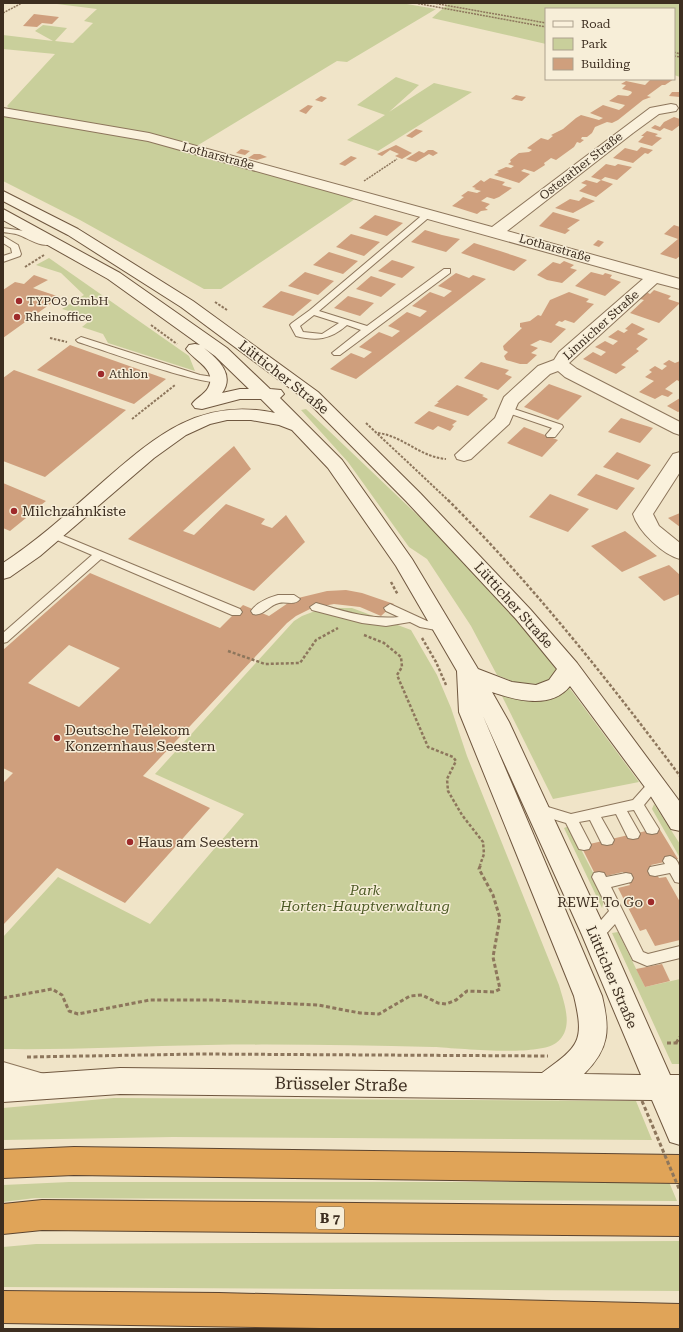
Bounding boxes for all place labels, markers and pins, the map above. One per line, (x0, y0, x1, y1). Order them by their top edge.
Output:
place label: TYPO3 GmbH (27, 294, 109, 308)
marker: TYPO3 GmbH (14, 296, 24, 306)
place label: Rheinoffice (25, 310, 92, 324)
marker: Rheinoffice (12, 312, 22, 322)
place label: Athlon (109, 367, 148, 381)
marker: Athlon (96, 369, 106, 379)
place label: Milchzahnkiste (22, 503, 126, 519)
marker: Milchzahnkiste (9, 506, 19, 516)
place label: Deutsche Telekom Konzernhaus Seestern (65, 722, 215, 754)
marker: Deutsche Telekom Konzernhaus Seestern (52, 733, 62, 743)
place label: Haus am Seestern (138, 834, 258, 850)
marker: Haus am Seestern (125, 837, 135, 847)
place label: REWE To Go (557, 894, 643, 910)
marker: REWE To Go (646, 897, 656, 907)

